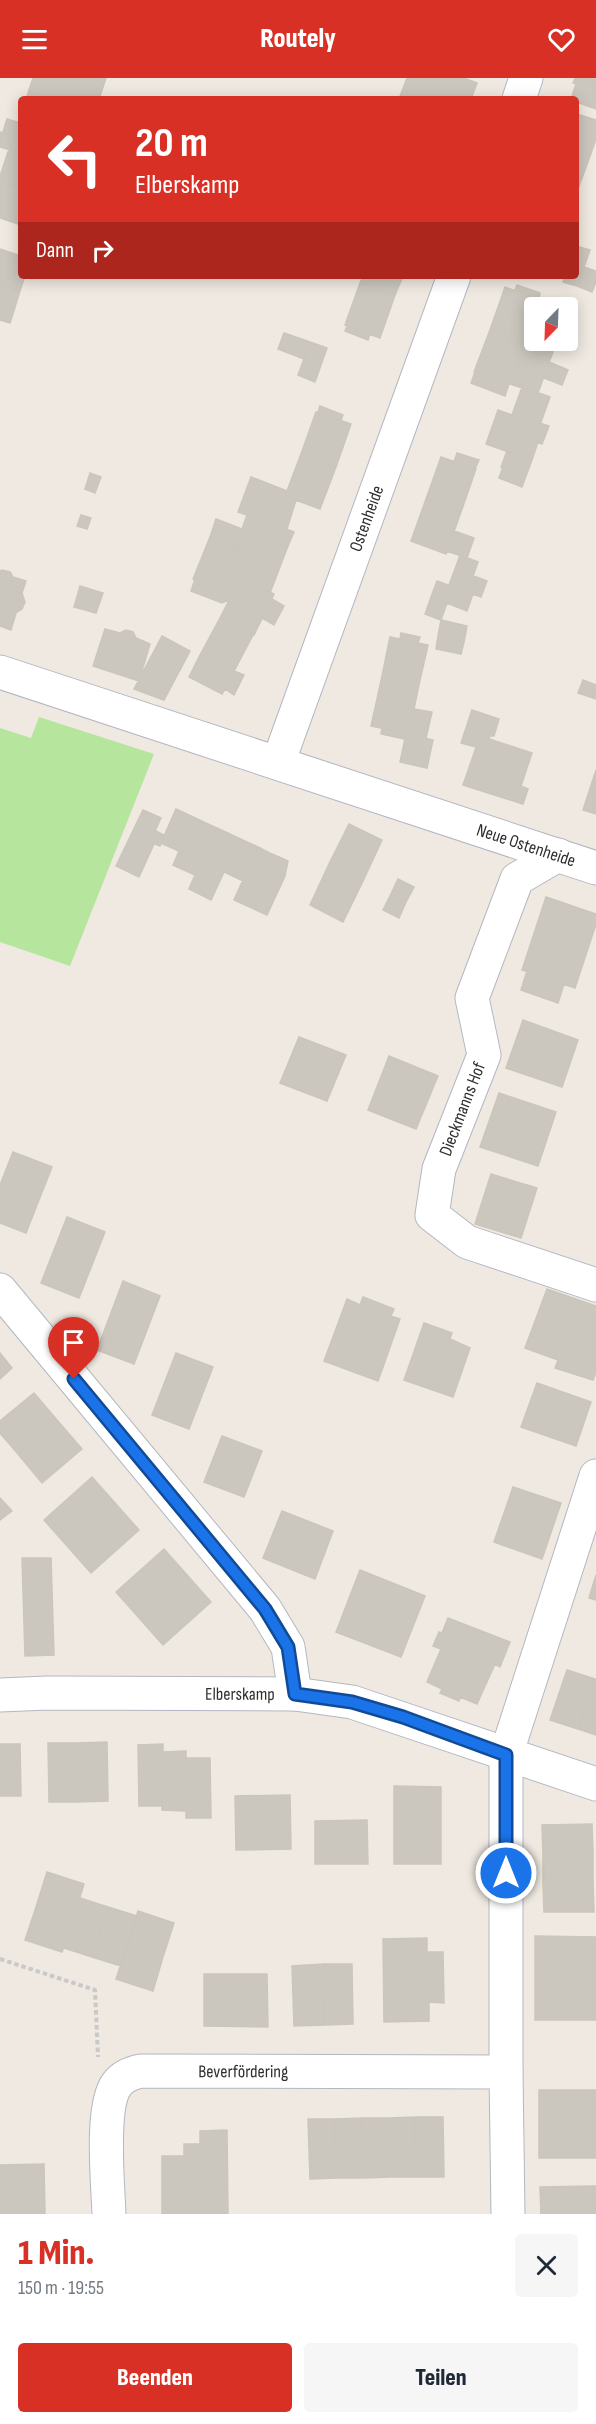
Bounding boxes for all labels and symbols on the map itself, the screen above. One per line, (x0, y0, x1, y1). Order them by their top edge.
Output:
north arrow (524, 297, 578, 351)
street label: Ostenheide (345, 483, 388, 555)
street label: Neue Ostenheide (474, 820, 578, 872)
street label: Dieckmanns Hof (435, 1059, 490, 1159)
pin (48, 1317, 99, 1379)
street label: Elberskamp (205, 1684, 275, 1705)
position arrow (474, 1841, 538, 1905)
street label: Beverfördering (198, 2061, 288, 2082)

